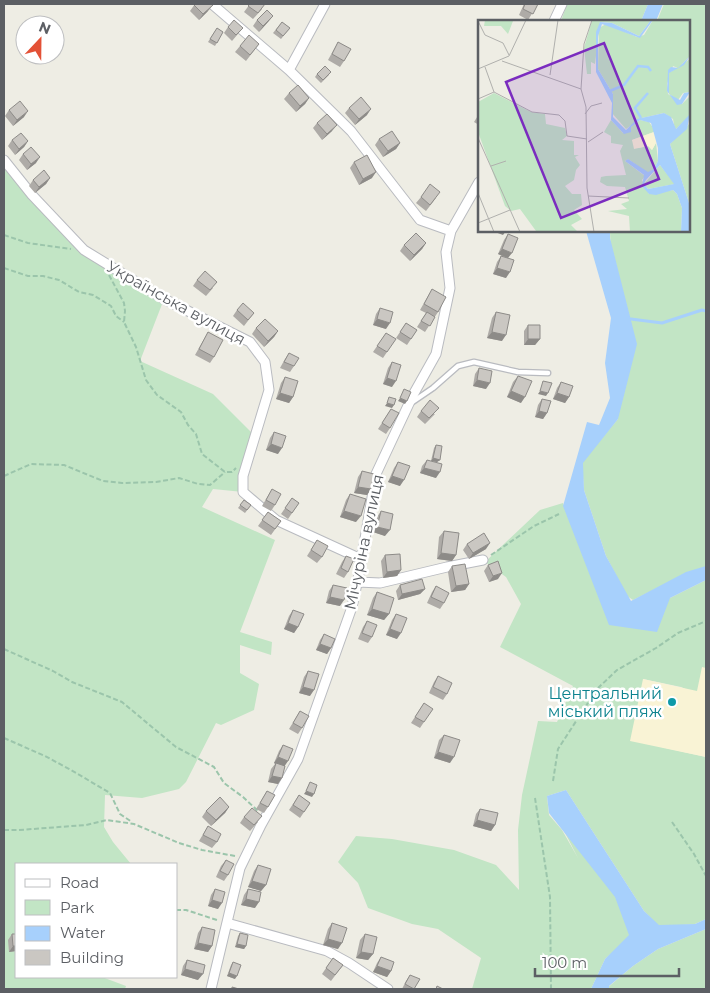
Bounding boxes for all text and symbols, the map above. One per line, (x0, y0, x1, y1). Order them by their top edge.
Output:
north arrow (15, 15, 65, 65)
text: N (36, 17, 53, 38)
inset map (478, 20, 690, 232)
street label: Українська вулиця (103, 257, 249, 349)
street label: Мічуріна вулиця (340, 473, 388, 611)
place label: Центральний міський пляж (548, 684, 662, 721)
marker: Центральний міський пляж (666, 696, 678, 708)
legend (15, 863, 178, 978)
text: Road (60, 873, 99, 892)
text: Park (60, 898, 94, 917)
text: Water (60, 923, 106, 942)
scale bar (535, 946, 679, 978)
text: Building (60, 948, 124, 967)
text: 100 m (542, 953, 587, 972)

